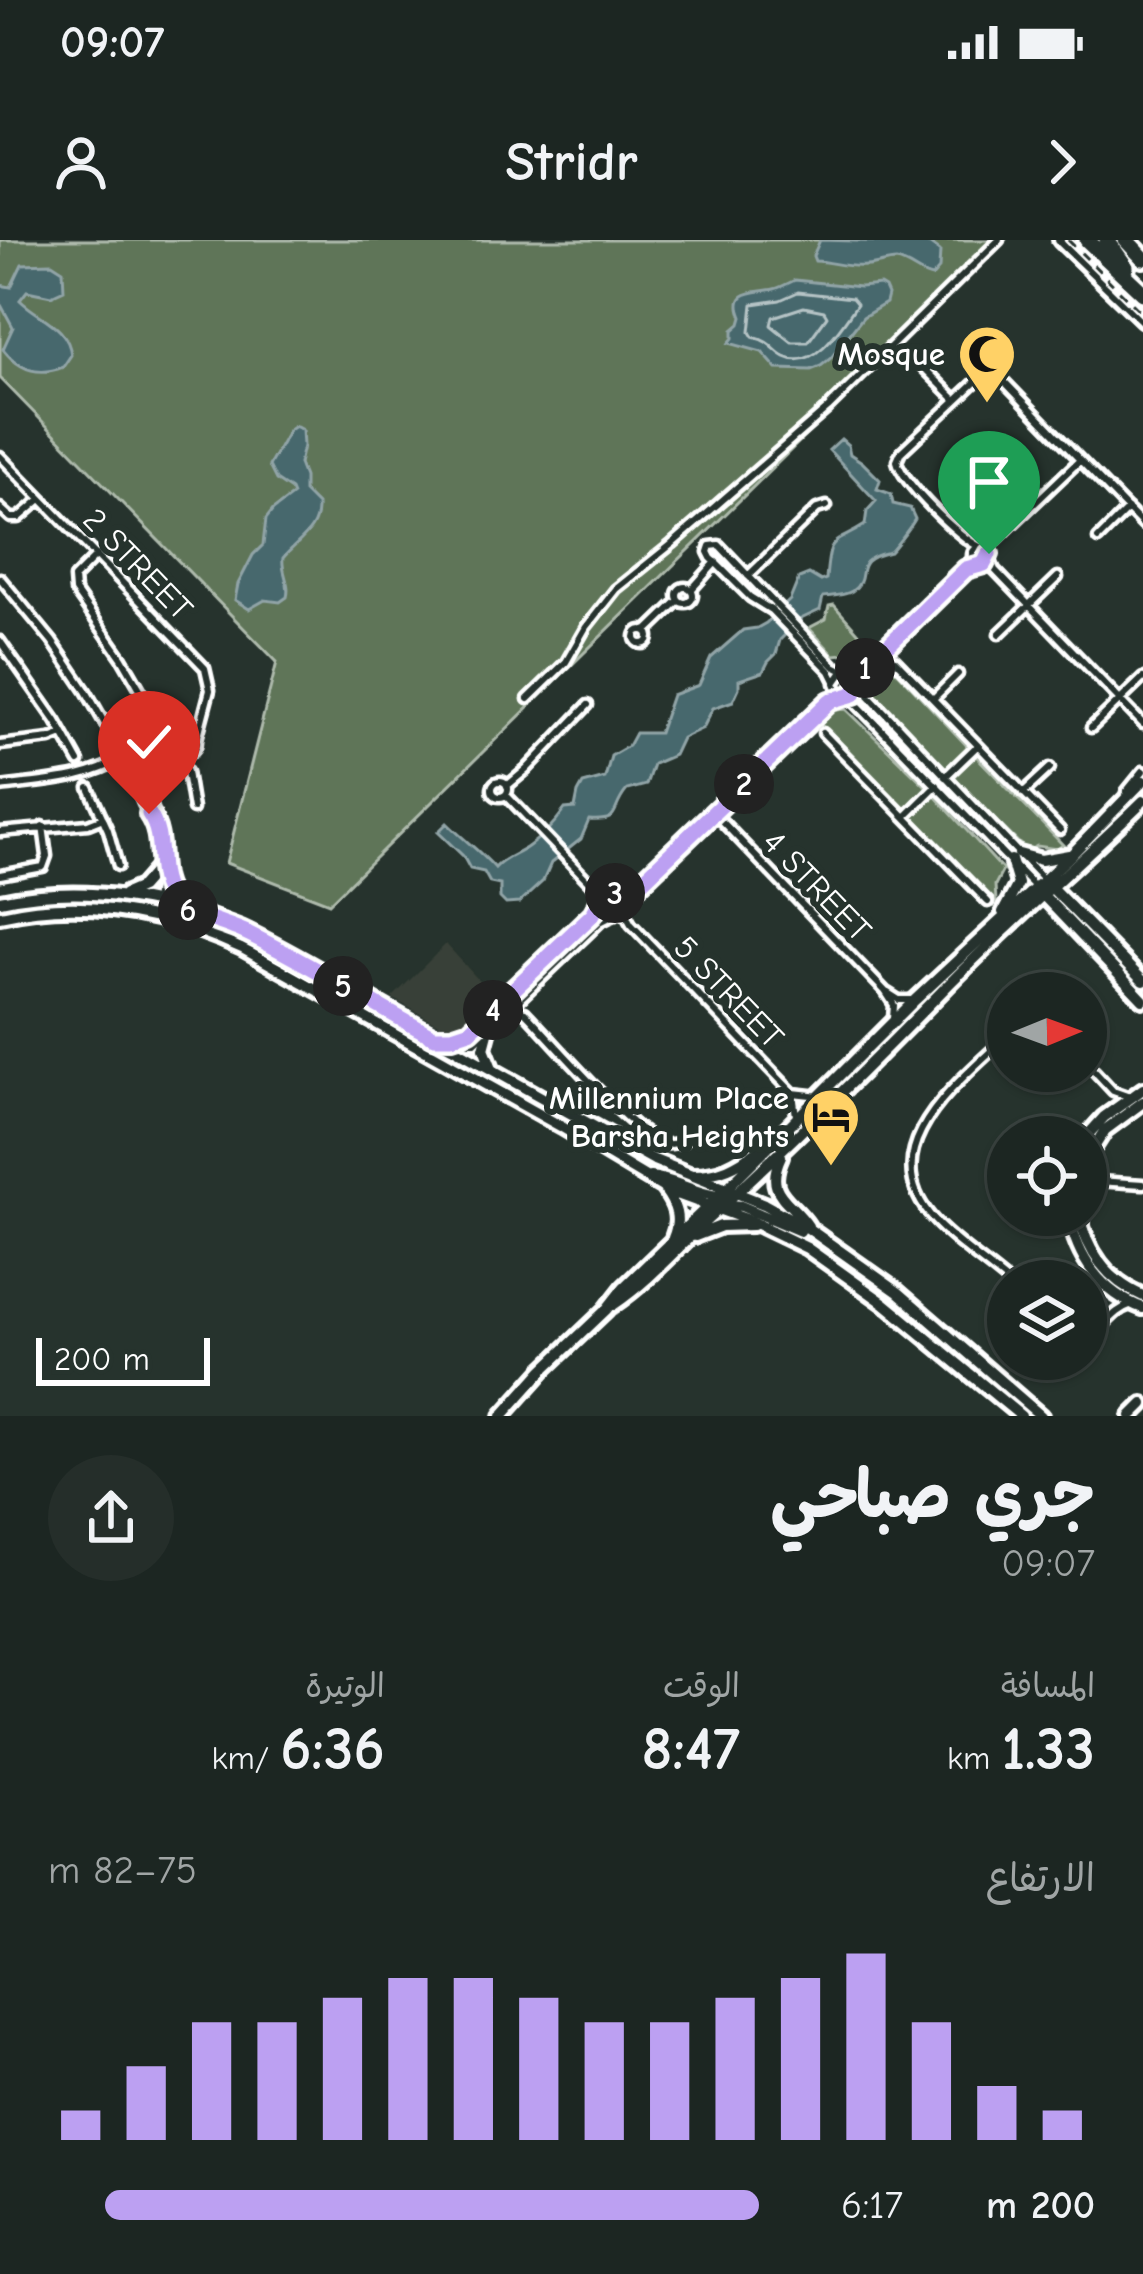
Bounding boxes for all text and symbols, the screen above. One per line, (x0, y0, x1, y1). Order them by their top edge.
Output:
text: 09:07 (60, 16, 165, 68)
icon: person (48, 129, 114, 195)
icon: forward (1029, 129, 1095, 195)
text: Stridr (505, 131, 638, 194)
mosque icon: Mosque (956, 323, 1018, 405)
place label: Mosque (837, 335, 945, 373)
pin (938, 431, 1040, 554)
icon: arrive (956, 449, 1022, 515)
street label: 2 STREET (76, 500, 200, 628)
pin: 1 (835, 638, 895, 698)
text: 1 (859, 649, 871, 687)
pin (98, 691, 200, 814)
icon: check (116, 709, 182, 775)
pin: 2 (714, 754, 774, 814)
text: 2 (736, 765, 752, 803)
street label: 4 STREET (755, 823, 879, 949)
pin: 3 (585, 863, 645, 923)
text: 3 (607, 874, 623, 912)
pin: 6 (158, 880, 218, 940)
text: 6 (179, 891, 197, 929)
street label: 5 STREET (666, 928, 792, 1056)
pin: 5 (313, 956, 373, 1016)
text: 5 (334, 967, 352, 1005)
north arrow (987, 972, 1107, 1092)
map controls (987, 972, 1107, 1380)
pin: 4 (463, 980, 523, 1040)
text: 4 (485, 991, 501, 1029)
place label: Millennium Place Barsha Heights (549, 1079, 789, 1155)
hotel icon: Millennium Place Barsha Heights (800, 1086, 862, 1168)
button: locate (987, 1116, 1107, 1236)
button: layers (987, 1260, 1107, 1380)
scale bar (36, 1332, 210, 1385)
text: 200 m (54, 1340, 150, 1378)
button: share (48, 1455, 174, 1581)
text: جري صباحي (770, 1458, 1095, 1534)
text: 09:07 (1001, 1541, 1095, 1586)
text: الوتيرة (305, 1667, 385, 1705)
text: الوقت (663, 1667, 740, 1705)
text: المسافة (1001, 1667, 1095, 1705)
text: 6:36 (280, 1715, 385, 1784)
text: 8:47 (642, 1715, 740, 1784)
text: 1.33 (1001, 1715, 1095, 1784)
text: /km (212, 1739, 280, 1777)
text: km (947, 1739, 1001, 1777)
text: 75–82 m (48, 1848, 197, 1893)
text: الارتفاع (986, 1856, 1095, 1901)
text: 6:17 (841, 2183, 903, 2228)
text: 200 m (986, 2183, 1095, 2228)

